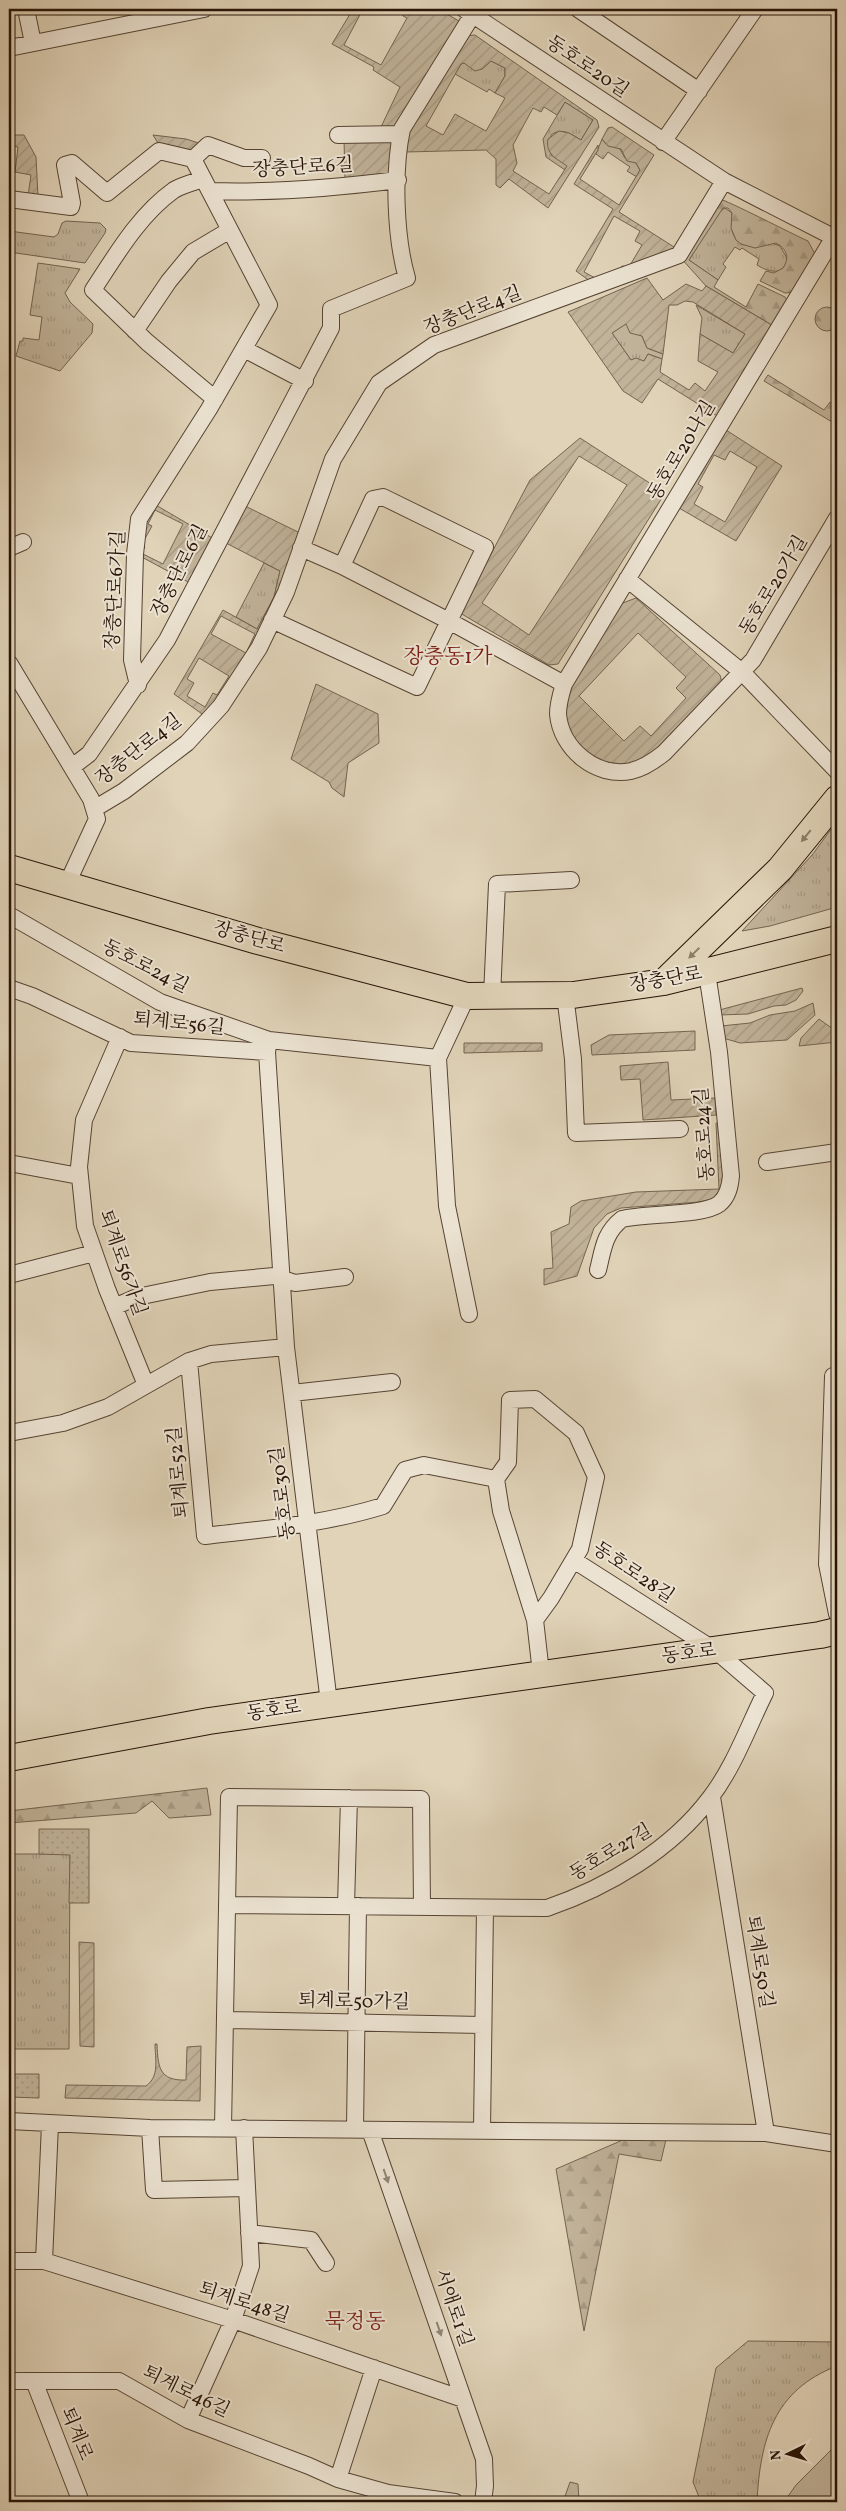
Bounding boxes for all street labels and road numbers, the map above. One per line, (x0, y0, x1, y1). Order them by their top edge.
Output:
street label: 동호로20길 (540, 30, 634, 104)
street label: 장충단로6길 (252, 152, 354, 184)
street label: 장충단로4길 (420, 280, 526, 342)
street label: 동호로20나길 (642, 396, 722, 506)
street label: 장충단로6길 (145, 520, 215, 622)
street label: 장충단로6가길 (100, 530, 132, 650)
street label: 동호로20가길 (734, 531, 814, 641)
street label: 장충단로4길 (90, 708, 188, 792)
street label: 장충단로 (210, 915, 288, 961)
street label: 동호로24길 (97, 934, 193, 1000)
street label: 장충단로 (628, 961, 704, 999)
street label: 퇴계로56길 (132, 1006, 226, 1042)
street label: 동호로24길 (689, 1086, 721, 1182)
street label: 퇴계로56가길 (92, 1207, 152, 1319)
street label: 퇴계로52길 (162, 1425, 196, 1519)
street label: 동호로30길 (264, 1445, 302, 1541)
street label: 동호로28길 (587, 1536, 679, 1610)
street label: 동호로 (660, 1638, 718, 1670)
street label: 동호로 (245, 1694, 303, 1728)
street label: 동호로27길 (565, 1818, 657, 1888)
street label: 퇴계로50길 (739, 1914, 779, 2010)
street label: 퇴계로50가길 (298, 1988, 410, 2016)
street label: 서애로1길 (428, 2266, 478, 2350)
street label: 퇴계로48길 (195, 2276, 293, 2330)
street label: 퇴계로46길 (138, 2360, 234, 2424)
street label: 퇴계로 (54, 2404, 98, 2464)

